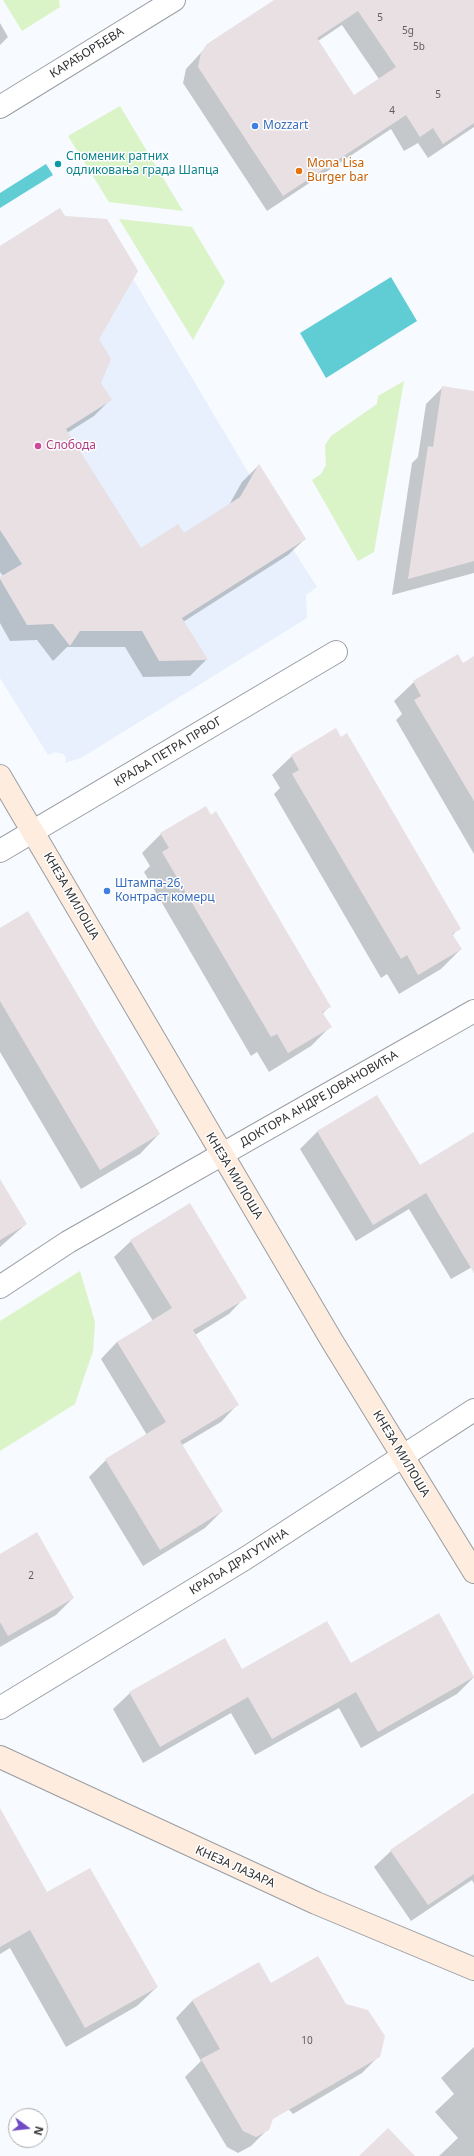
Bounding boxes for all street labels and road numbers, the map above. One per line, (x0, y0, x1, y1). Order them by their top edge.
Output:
street label: КАРАЂОРЂЕВА (47, 25, 127, 81)
street label: КРАЉА ПЕТРА ПРВОГ (111, 714, 225, 790)
street label: КНЕЗА МИЛОША (40, 850, 102, 942)
street label: ДОКТОРА АНДРЕ ЈОВАНОВИЋА (238, 1048, 400, 1150)
street label: КНЕЗА МИЛОША (203, 1130, 265, 1222)
street label: КНЕЗА МИЛОША (370, 1408, 432, 1500)
street label: КРАЉА ДРАГУТИНА (187, 1526, 291, 1598)
street label: КНЕЗА ЛАЗАРА (193, 1843, 277, 1891)

